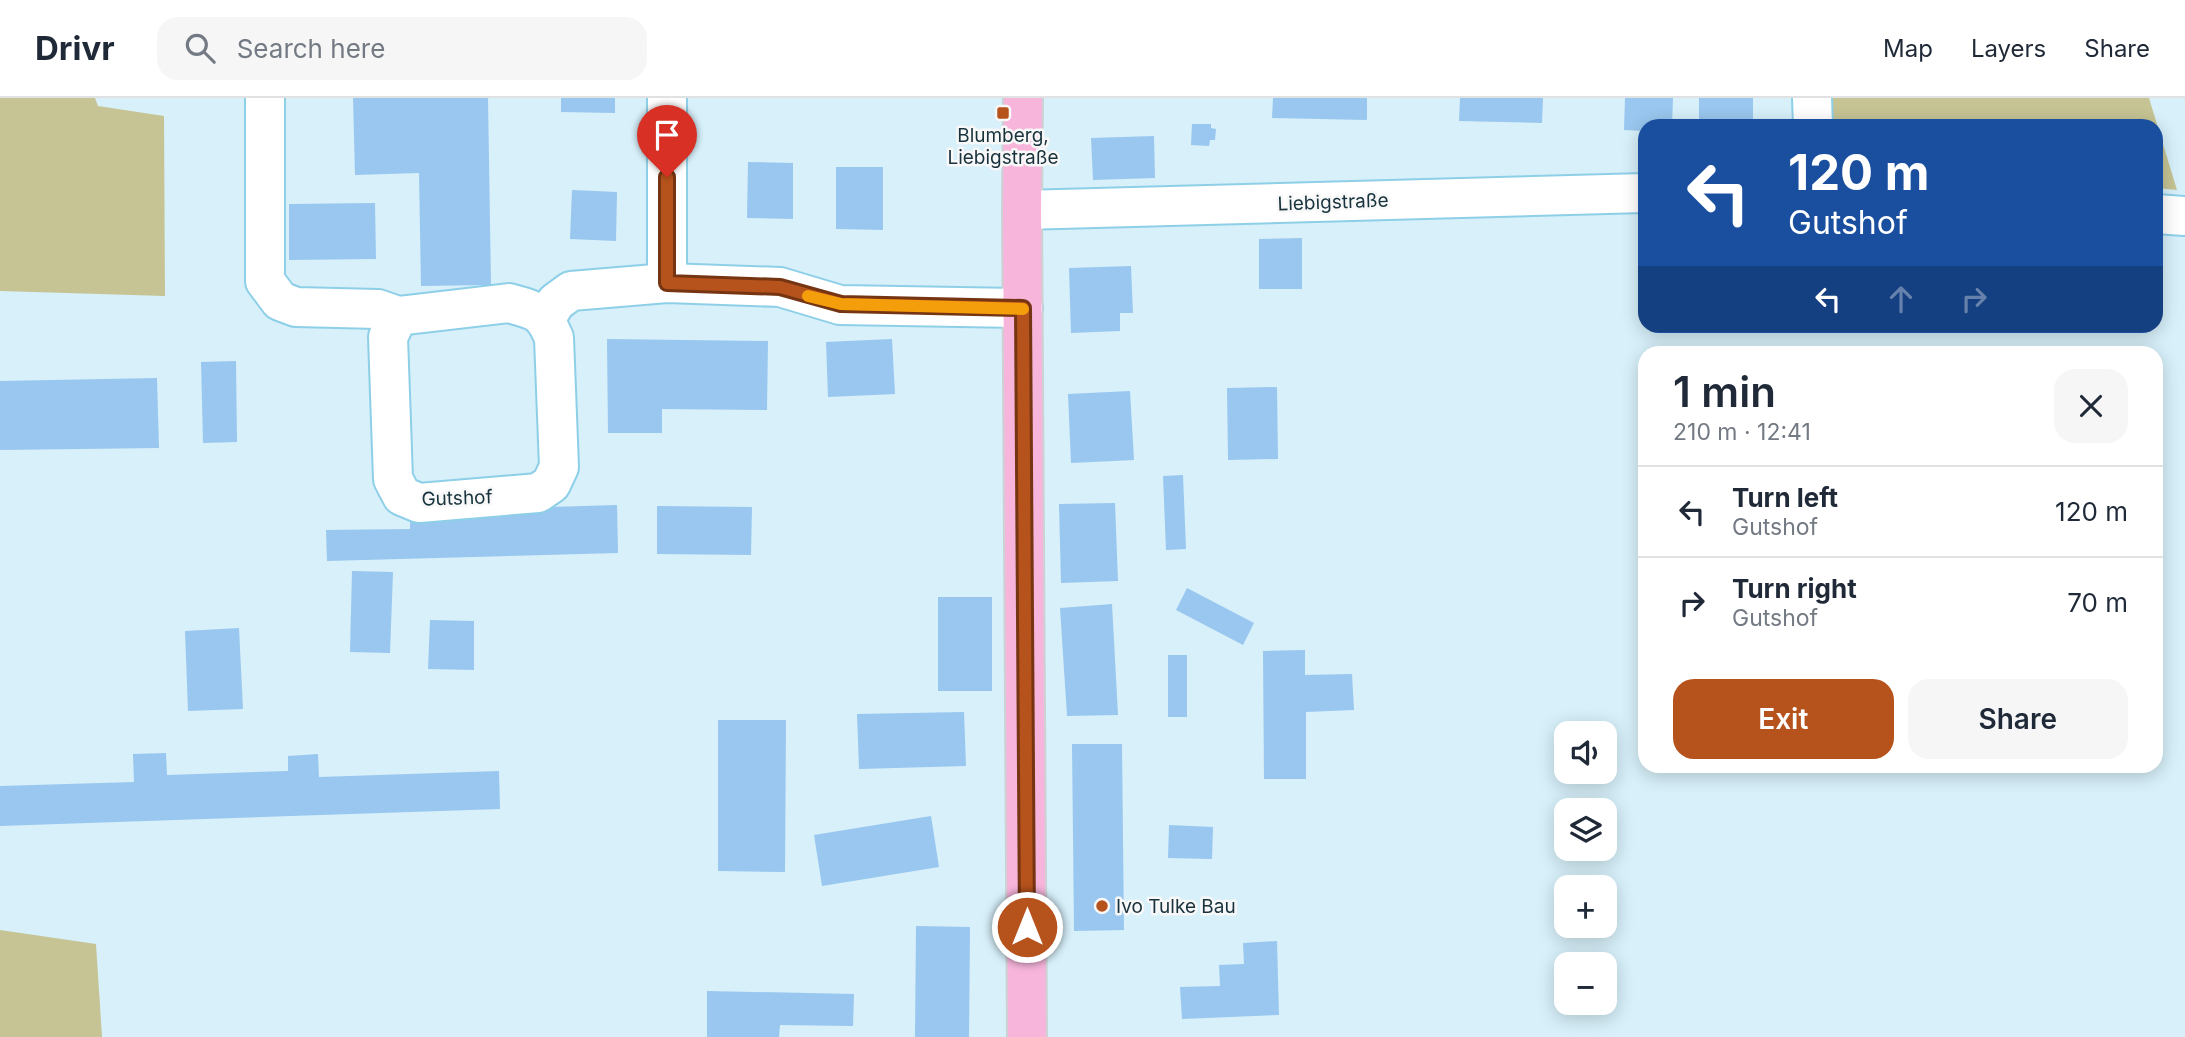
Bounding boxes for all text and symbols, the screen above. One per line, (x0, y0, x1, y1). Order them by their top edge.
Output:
search box (157, 17, 647, 80)
text: Drivr (35, 28, 115, 68)
icon: search (181, 29, 219, 67)
text: Search here (237, 33, 385, 64)
text: Map (1883, 34, 1933, 63)
text: Layers (1971, 34, 2046, 63)
text: Share (2084, 34, 2150, 63)
pin (637, 105, 697, 177)
marker: Blumberg, Liebigstraße (995, 105, 1011, 121)
icon: arrive (648, 116, 686, 154)
place label: Blumberg, Liebigstraße (947, 124, 1059, 169)
text: 120 m (1788, 143, 1929, 202)
icon: left (1673, 147, 1764, 238)
street label: Liebigstraße (1277, 189, 1389, 215)
text: Gutshof (1788, 203, 1908, 242)
icon: left (1809, 280, 1847, 318)
icon: ahead (1882, 280, 1920, 318)
icon: right (1955, 280, 1993, 318)
text: 1 min (1673, 366, 1776, 417)
button: close (2054, 369, 2128, 443)
text: 210 m · 12:41 (1673, 418, 1811, 446)
text: Turn left (1732, 482, 1838, 513)
street label: Gutshof (421, 485, 493, 511)
icon: left (1673, 493, 1711, 531)
text: 120 m (2055, 496, 2128, 527)
text: Gutshof (1732, 513, 1818, 541)
text: Turn right (1732, 573, 1857, 604)
icon: right (1673, 584, 1711, 622)
text: 70 m (2067, 587, 2128, 618)
text: Gutshof (1732, 604, 1818, 632)
button: Exit (1673, 679, 1894, 759)
button: Share (1908, 679, 2128, 759)
map controls (1554, 721, 1617, 1015)
button: sound (1554, 721, 1617, 784)
button: layers (1554, 798, 1617, 861)
button: + (1554, 875, 1617, 938)
position arrow (990, 890, 1064, 964)
place label: Ivo Tulke Bau (1116, 895, 1236, 918)
marker: Ivo Tulke Bau (1094, 898, 1110, 914)
button: − (1554, 952, 1617, 1015)

